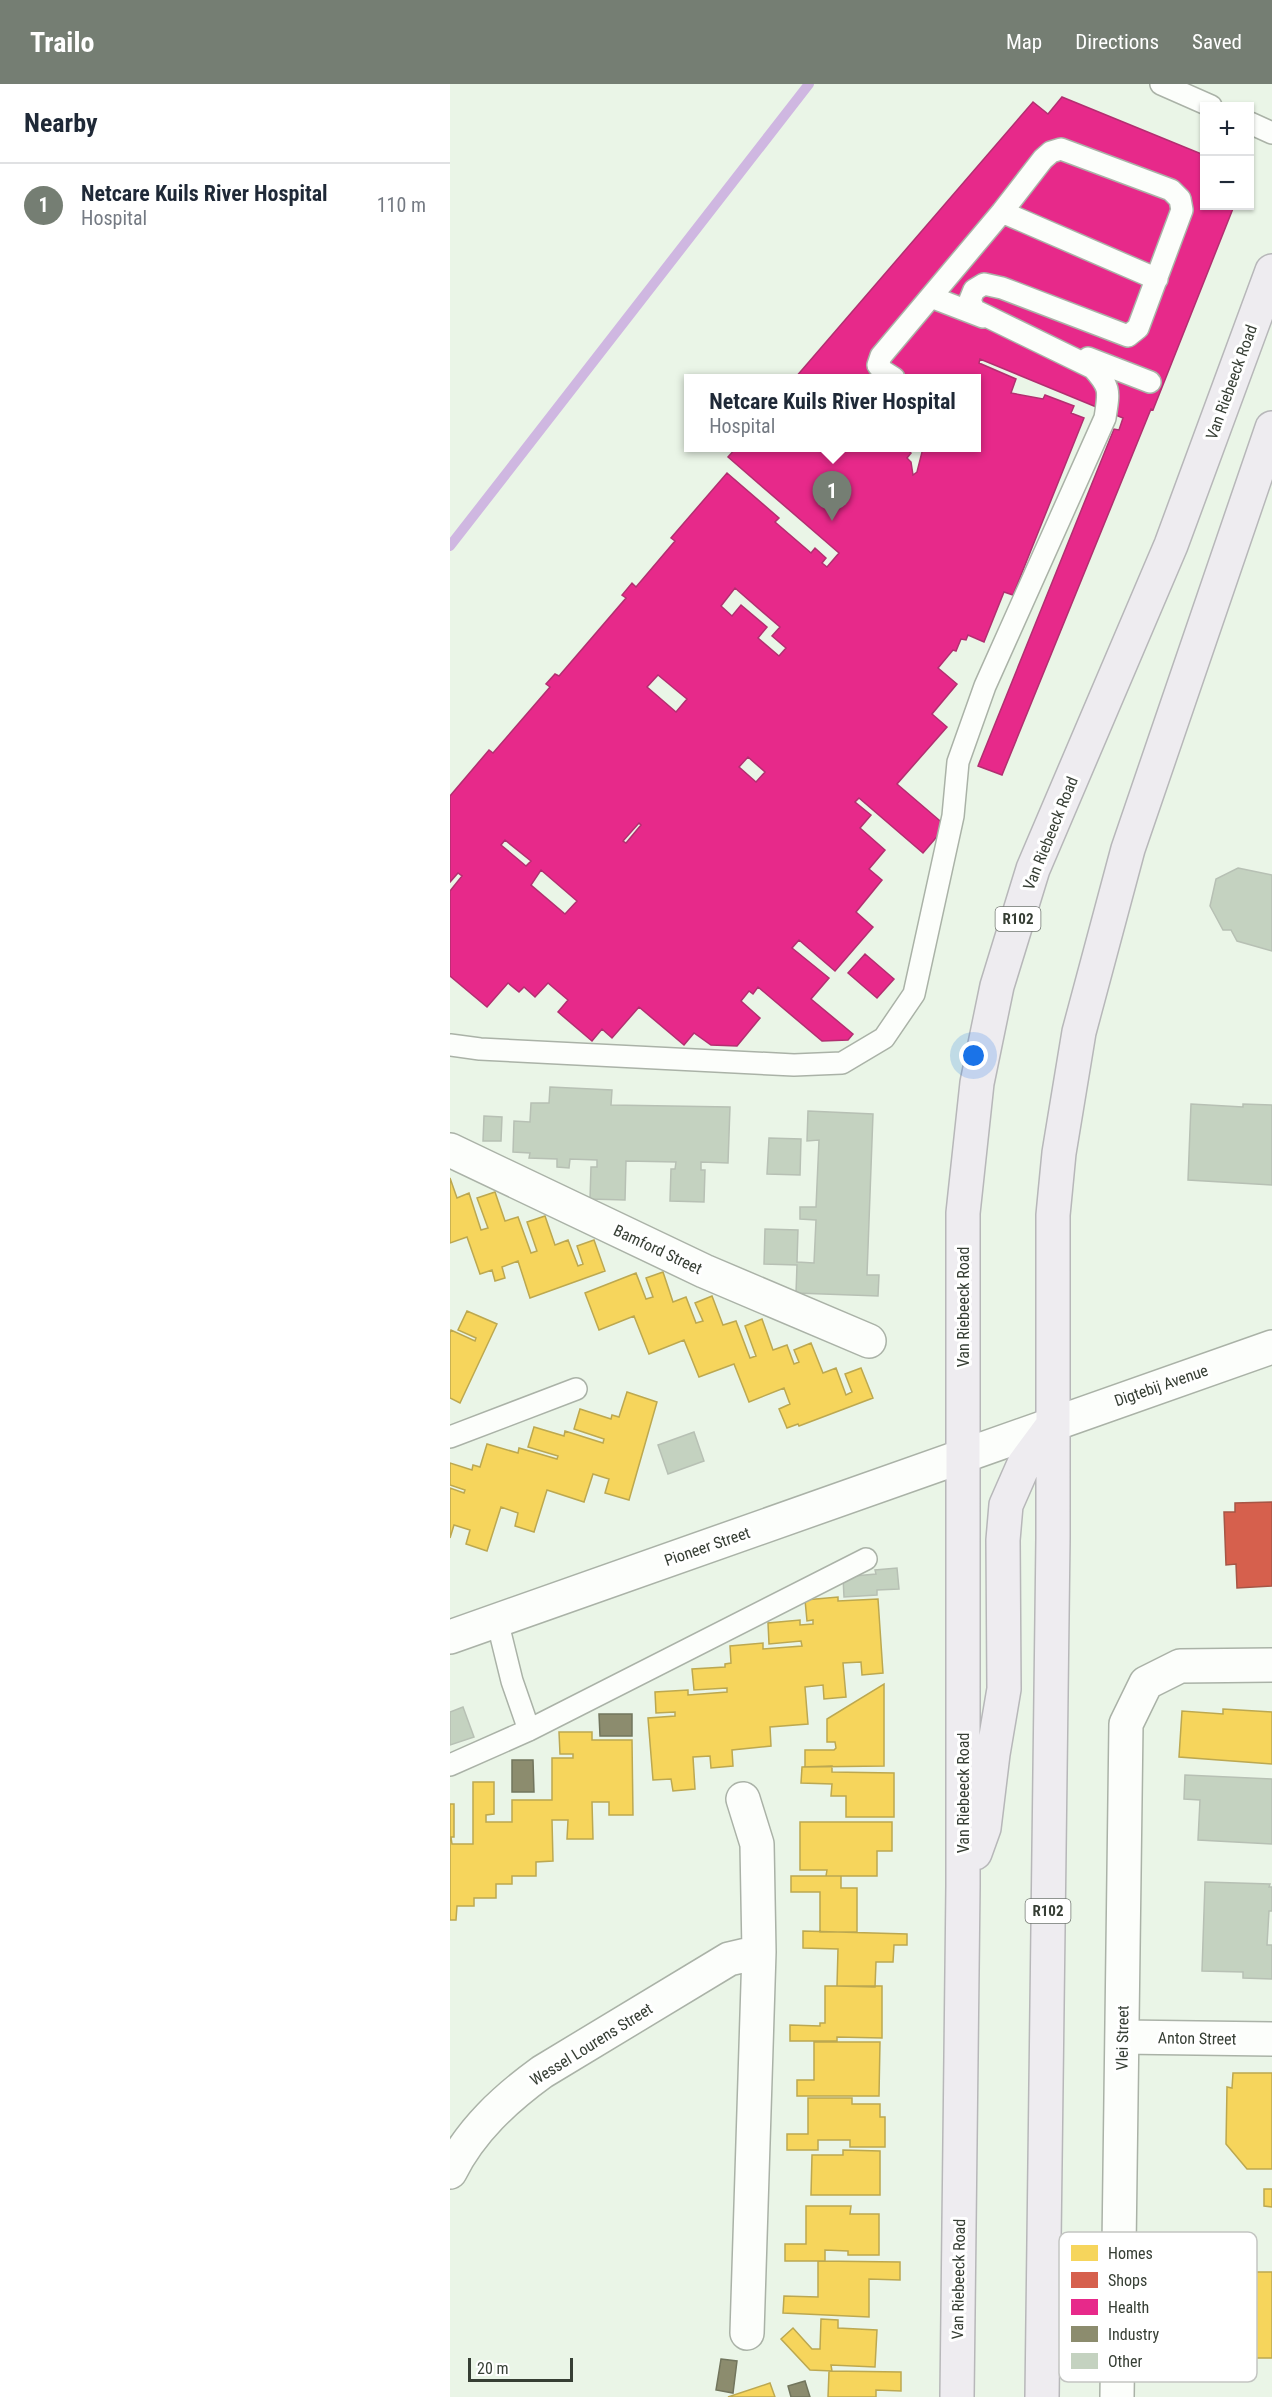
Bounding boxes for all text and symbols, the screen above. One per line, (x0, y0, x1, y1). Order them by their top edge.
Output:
text: Trailo (30, 26, 94, 59)
text: Map (1006, 30, 1042, 54)
text: Directions (1075, 30, 1159, 54)
text: Saved (1192, 30, 1242, 54)
map controls (1200, 102, 1254, 210)
button: + (1200, 102, 1254, 156)
text: Nearby (24, 108, 98, 138)
button: − (1200, 156, 1254, 210)
text: Netcare Kuils River Hospital (81, 181, 328, 206)
text: 1 (38, 193, 49, 217)
text: 110 m (377, 193, 426, 217)
text: Hospital (81, 206, 147, 230)
street label: Van Riebeeck Road (1202, 322, 1261, 442)
popup (684, 374, 981, 452)
text: Netcare Kuils River Hospital (709, 389, 956, 414)
text: Hospital (709, 414, 775, 438)
pin: 1 (812, 472, 851, 521)
street label: Van Riebeeck Road (1019, 774, 1082, 893)
road number: R102 (996, 907, 1040, 931)
your location (959, 1041, 988, 1070)
street label: Bamford Street (611, 1221, 705, 1278)
street label: Van Riebeeck Road (954, 1247, 973, 1367)
street label: Digtebij Avenue (1112, 1361, 1210, 1410)
street label: Pioneer Street (662, 1523, 753, 1570)
street label: Van Riebeeck Road (954, 1733, 973, 1853)
road number: R102 (1026, 1899, 1070, 1923)
street label: Wessel Lourens Street (527, 1999, 656, 2090)
street label: Vlei Street (1112, 2005, 1133, 2071)
street label: Anton Street (1158, 2028, 1237, 2049)
street label: Van Riebeeck Road (948, 2219, 969, 2339)
legend (1059, 2232, 1257, 2382)
text: Homes (1108, 2244, 1153, 2263)
text: Shops (1108, 2271, 1147, 2290)
text: Health (1108, 2298, 1149, 2317)
text: Industry (1108, 2325, 1159, 2344)
text: Other (1108, 2352, 1143, 2371)
scale bar (468, 2355, 573, 2382)
text: 20 m (477, 2359, 509, 2378)

